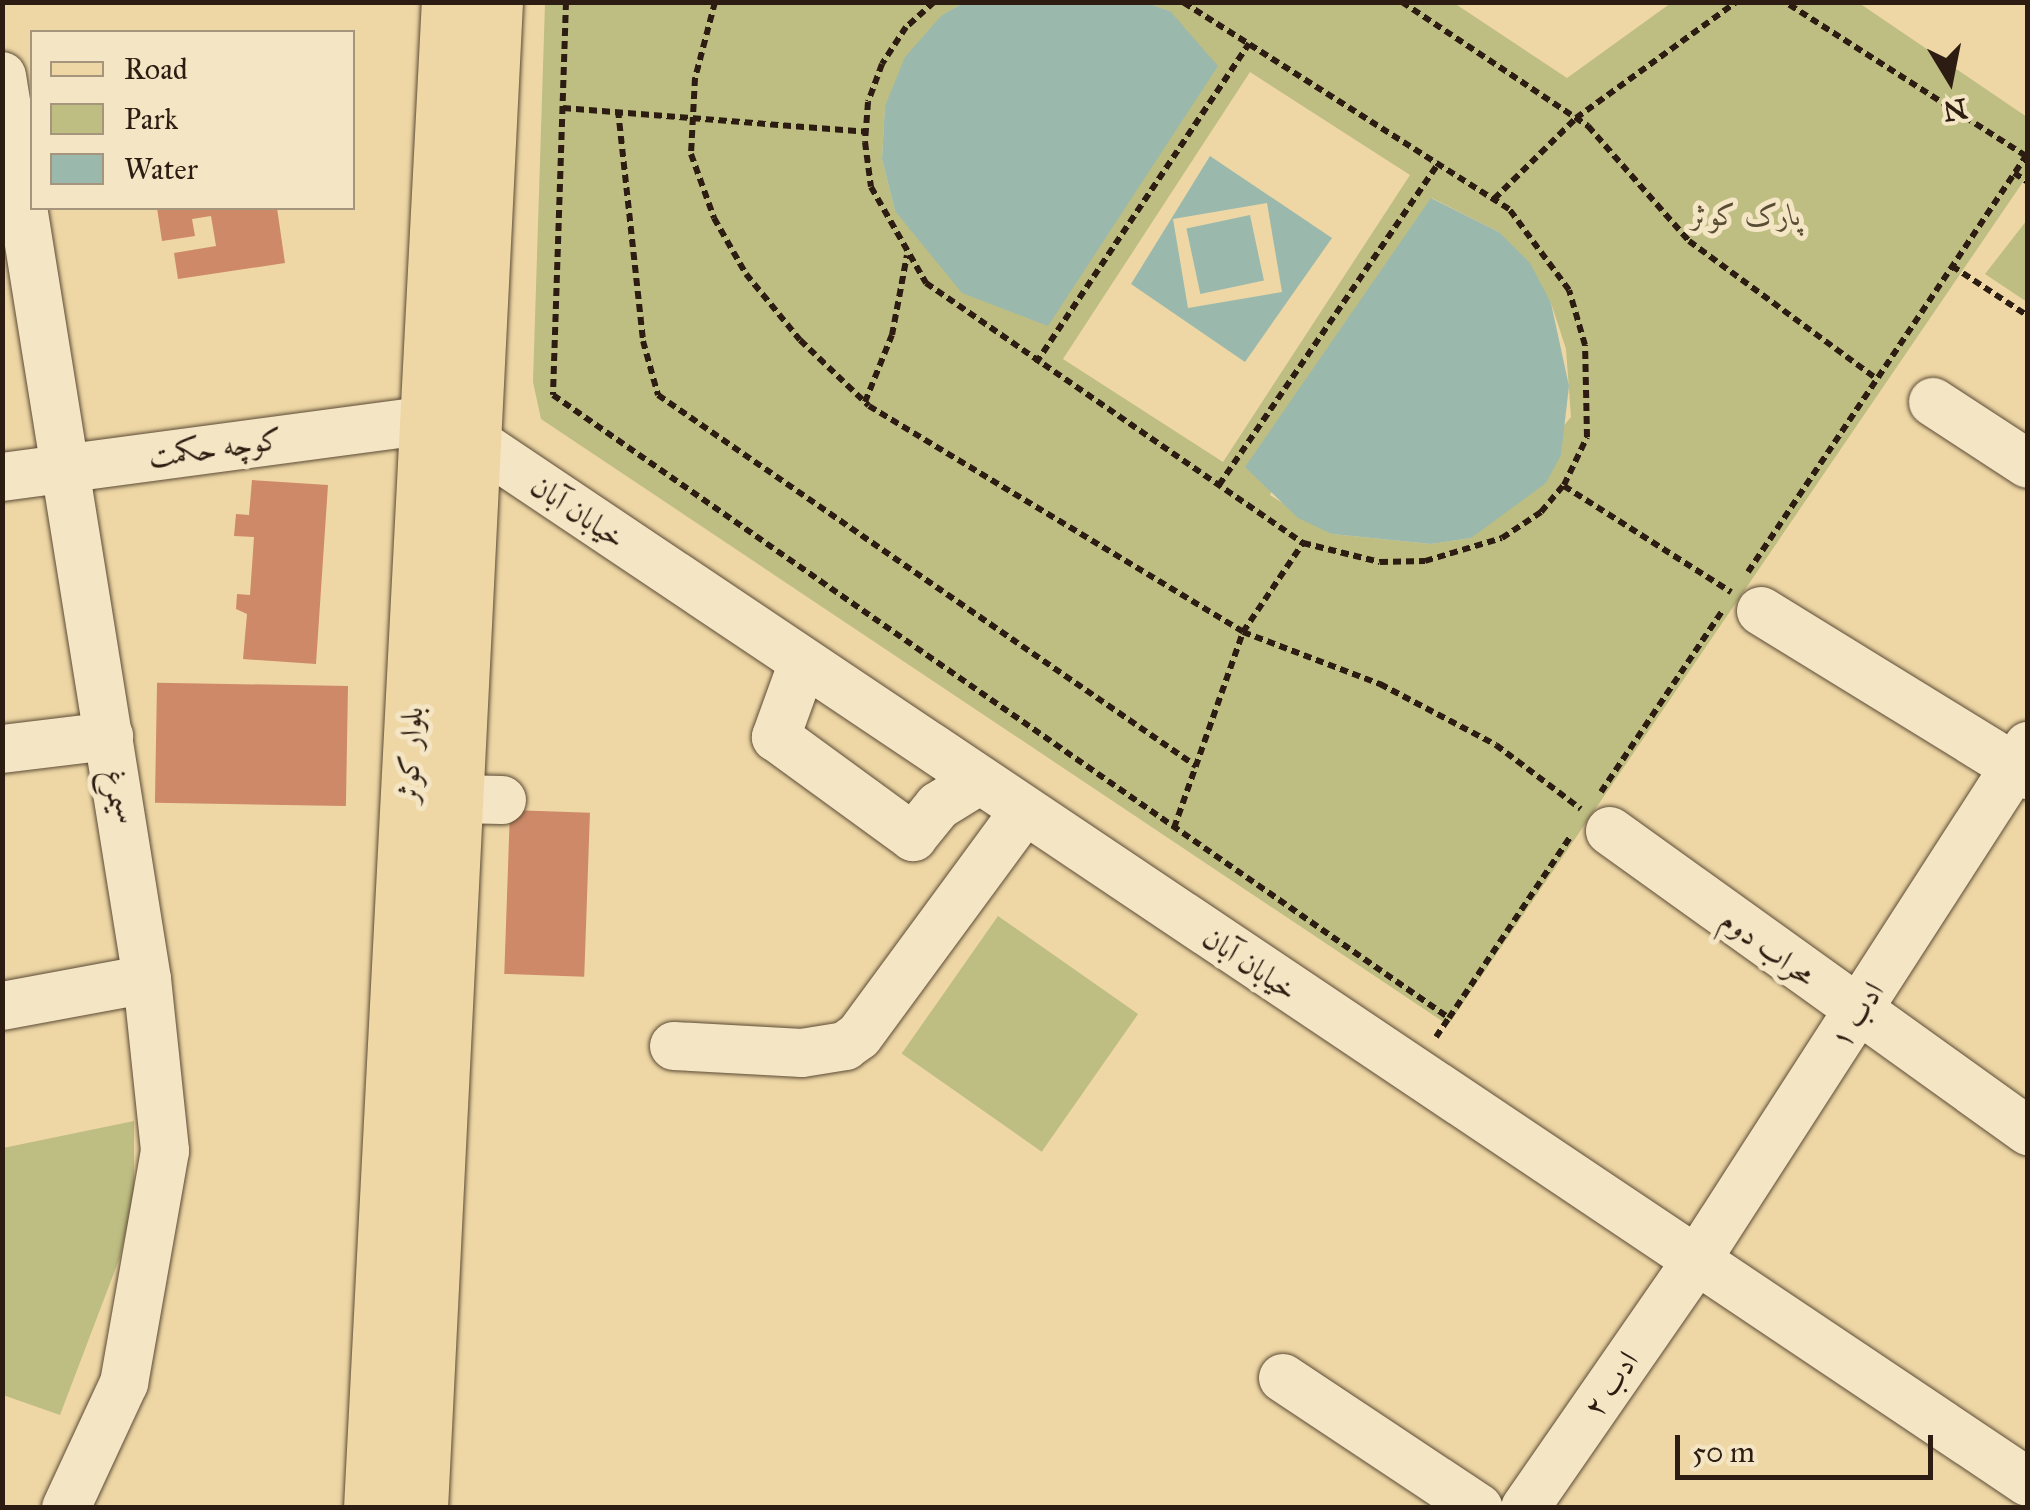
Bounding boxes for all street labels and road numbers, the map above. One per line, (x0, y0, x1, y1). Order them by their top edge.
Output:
street label: کوچه حکمت (146, 421, 284, 475)
street label: خیابان آبان (524, 467, 632, 557)
street label: بلوار کوثر (390, 706, 430, 804)
street label: سیمرغ (96, 767, 140, 827)
street label: محراب دوم (1714, 902, 1822, 994)
street label: خیابان آبان (1196, 919, 1304, 1009)
street label: ادب ۱ (1822, 975, 1892, 1055)
street label: ادب ۲ (1576, 1344, 1646, 1424)

